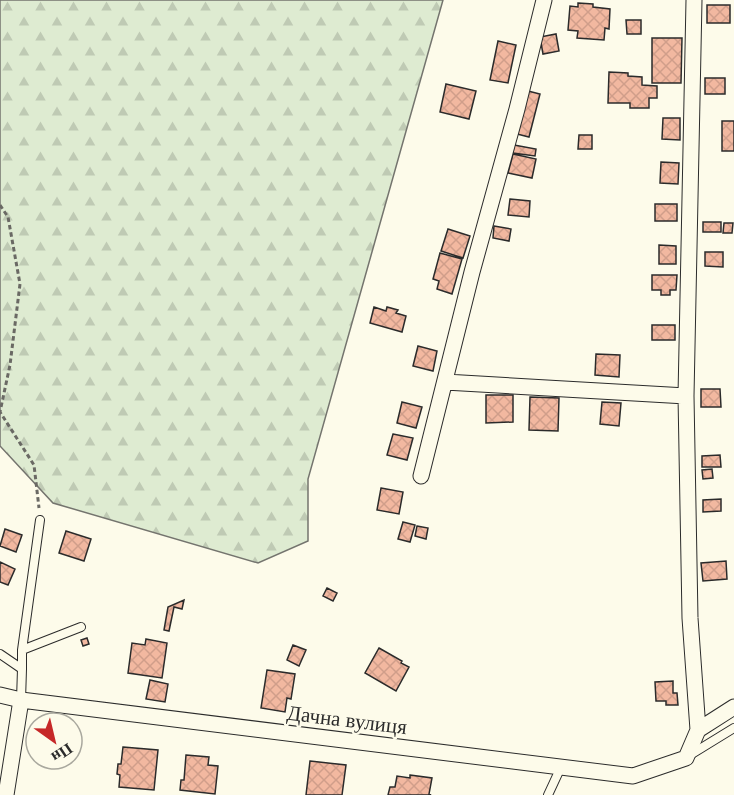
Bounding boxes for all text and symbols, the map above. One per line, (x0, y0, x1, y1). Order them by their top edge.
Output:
street label: Дачна вулиця (286, 701, 409, 739)
north arrow (24, 711, 84, 771)
text: Пн (48, 740, 76, 766)

